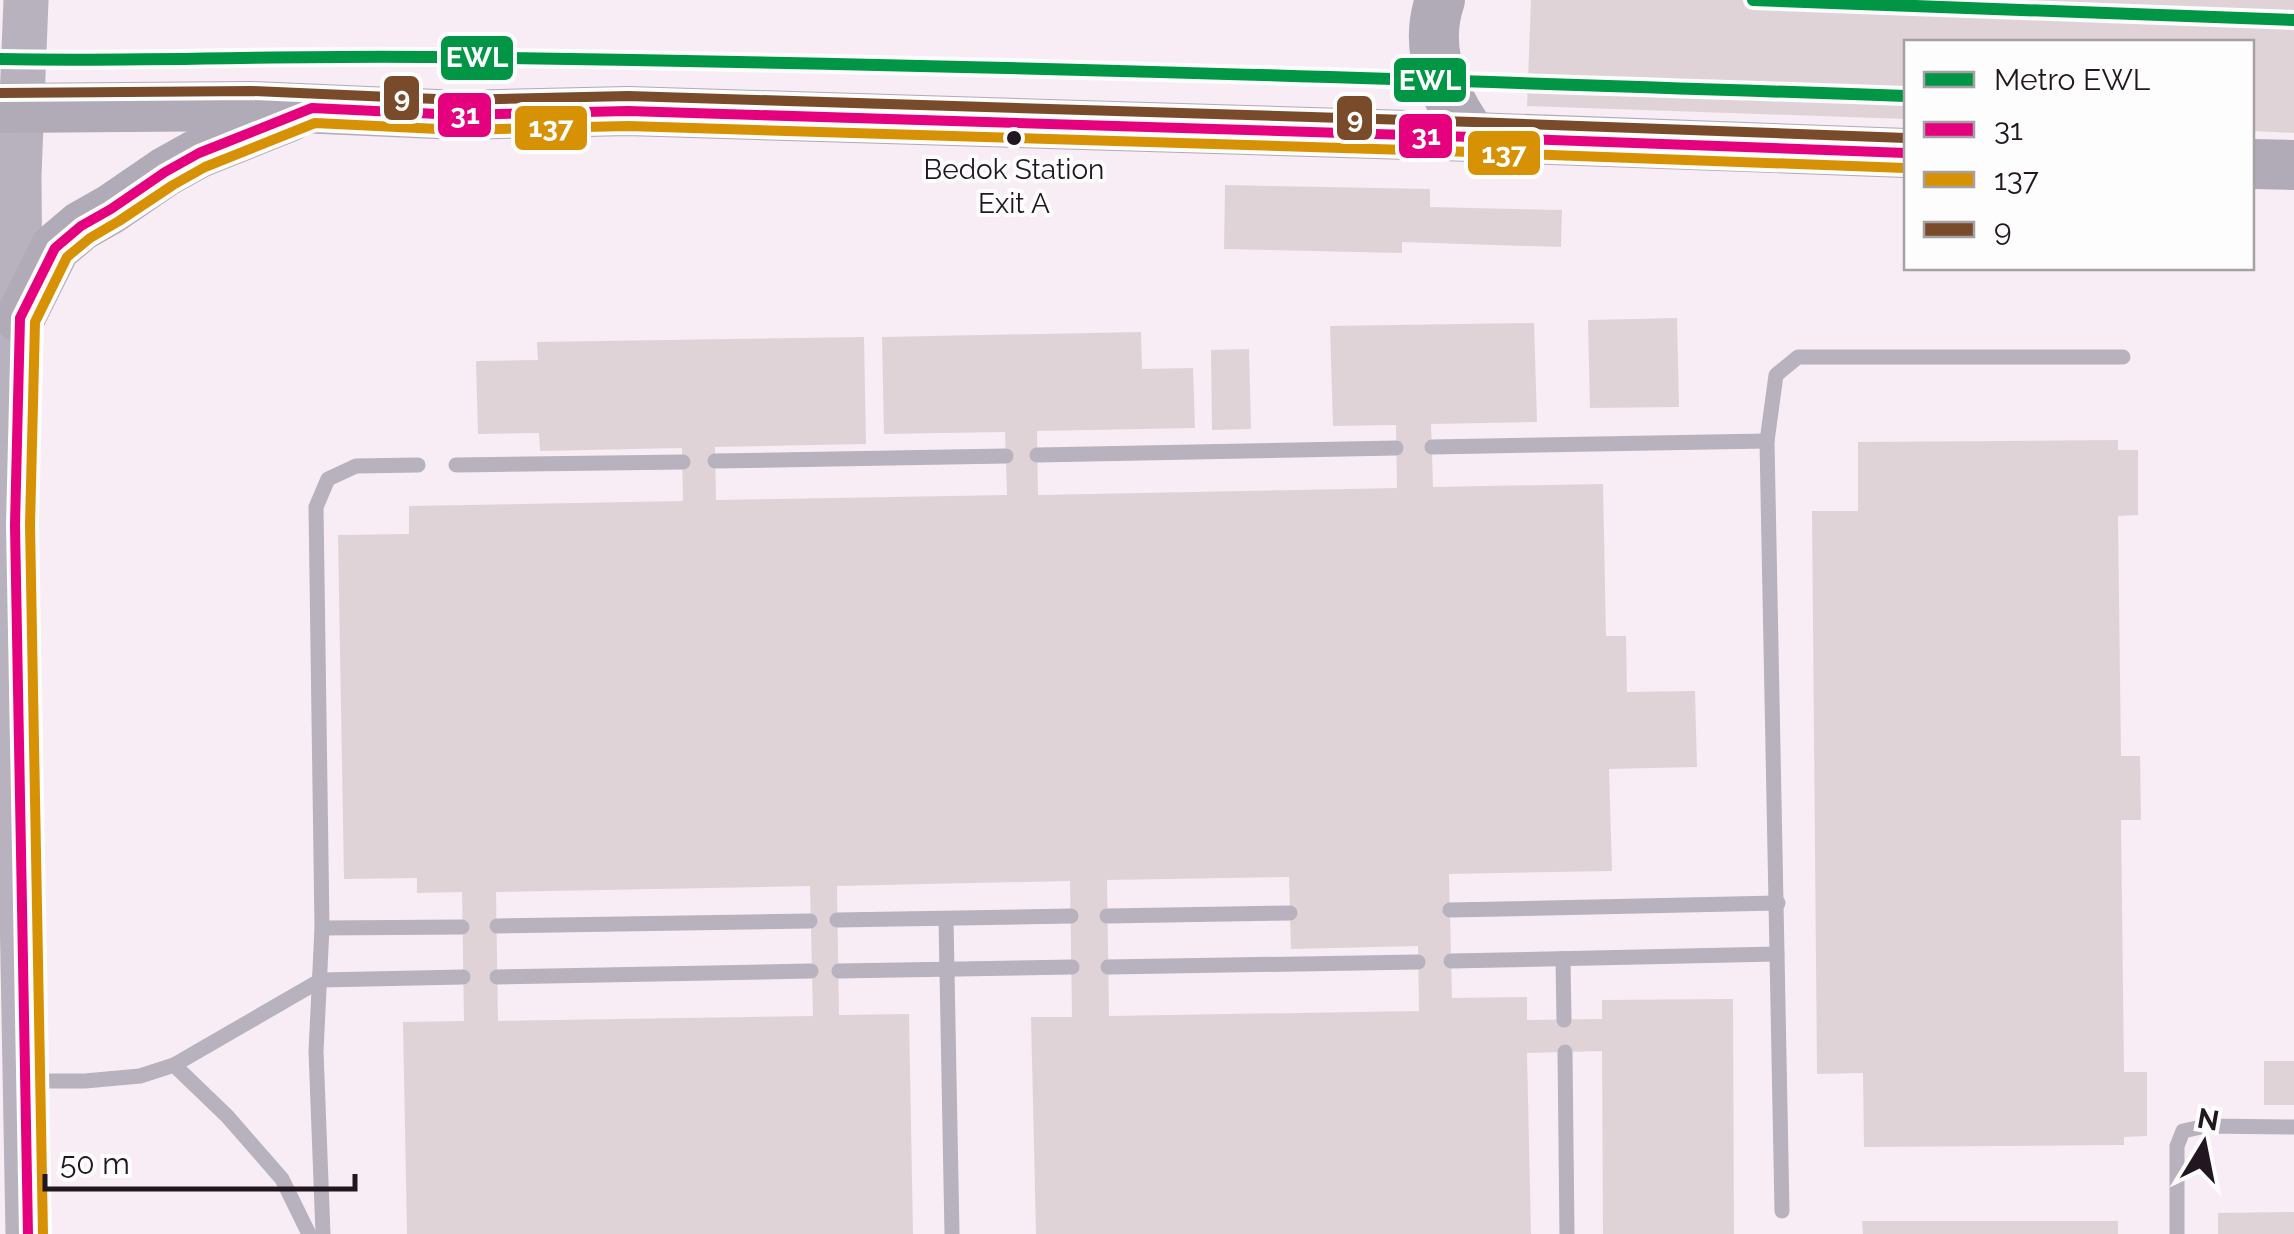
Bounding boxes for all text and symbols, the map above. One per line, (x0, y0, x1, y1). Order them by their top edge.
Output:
line badge: EWL (439, 34, 515, 82)
legend (1904, 40, 2254, 270)
text: EWL (446, 41, 509, 74)
line badge: EWL (1392, 56, 1468, 104)
text: Metro EWL (1994, 62, 2151, 97)
text: EWL (1399, 64, 1462, 97)
line badge: 9 (382, 74, 421, 122)
text: 9 (394, 81, 410, 114)
line badge: 31 (436, 91, 493, 139)
line badge: 9 (1335, 94, 1374, 142)
text: 31 (450, 98, 480, 131)
text: 9 (1347, 102, 1363, 135)
line badge: 137 (513, 104, 589, 152)
text: 137 (528, 111, 574, 144)
line badge: 31 (1397, 112, 1454, 160)
text: 31 (1994, 112, 2023, 147)
text: 31 (1411, 119, 1441, 152)
marker: Bedok Station Exit A (1004, 128, 1024, 148)
line badge: 137 (1466, 129, 1542, 177)
text: 137 (1481, 137, 1527, 170)
place label: Bedok Station Exit A (924, 153, 1104, 220)
text: 137 (1994, 162, 2039, 197)
text: 9 (1994, 212, 2012, 247)
north arrow (2154, 1094, 2254, 1194)
text: N (2195, 1102, 2222, 1138)
scale bar (45, 1129, 355, 1191)
text: 50 m (60, 1146, 130, 1181)

